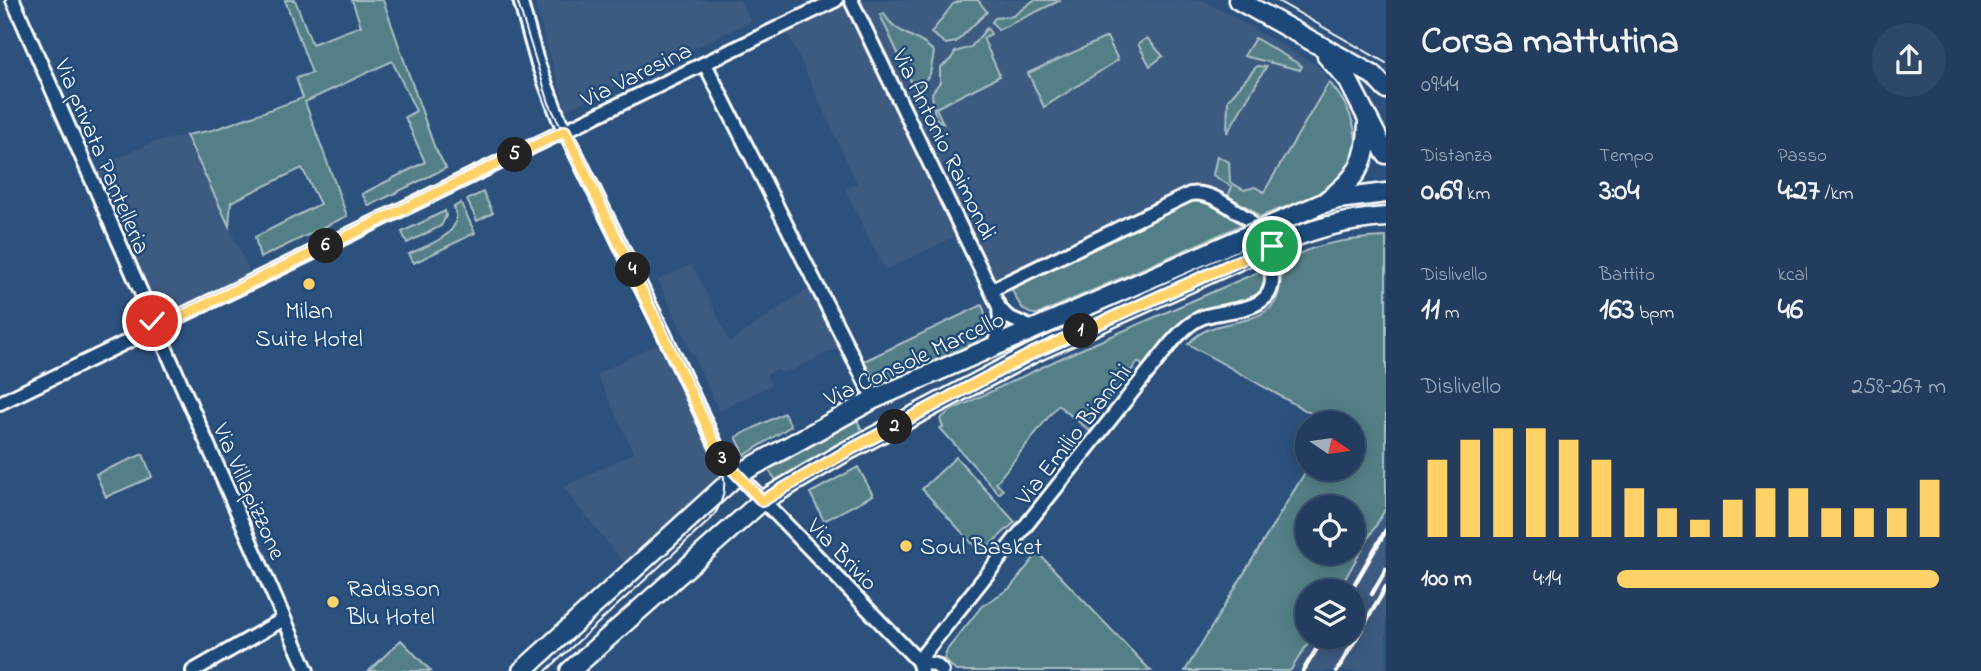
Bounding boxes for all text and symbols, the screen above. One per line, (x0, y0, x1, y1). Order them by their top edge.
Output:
text: Corsa mattutina (1421, 15, 1679, 71)
button: share (1872, 23, 1946, 97)
street label: Via Varesina (575, 34, 698, 119)
street label: Via Antonio Raimondi (881, 43, 1004, 247)
street label: Via privata Pantelleria (43, 53, 158, 260)
text: 09:44 (1421, 69, 1459, 102)
pin: 5 (498, 138, 532, 172)
text: 5 (509, 141, 520, 168)
text: Distanza (1421, 143, 1492, 170)
text: Tempo (1599, 143, 1654, 170)
text: Passo (1778, 143, 1827, 170)
text: 0.69 (1421, 170, 1462, 214)
text: 3:04 (1599, 170, 1640, 214)
text: 4:27 (1778, 170, 1820, 214)
text: km (1462, 181, 1490, 208)
text: /km (1820, 181, 1854, 208)
pin (1242, 216, 1302, 276)
icon: arrive (1253, 227, 1291, 265)
pin: 6 (308, 229, 344, 264)
text: 6 (321, 232, 330, 259)
pin: 4 (616, 252, 650, 288)
text: 4 (629, 256, 636, 283)
text: Dislivello (1421, 262, 1487, 289)
text: Battito (1599, 262, 1655, 289)
text: kcal (1778, 262, 1808, 289)
marker: Milan Suite Hotel (301, 276, 317, 292)
text: 11 (1421, 289, 1440, 333)
text: 163 (1599, 289, 1634, 333)
text: 46 (1778, 289, 1803, 333)
pin (122, 291, 182, 351)
place label: Milan Suite Hotel (255, 295, 363, 358)
text: m (1440, 300, 1460, 327)
text: bpm (1634, 300, 1674, 327)
icon: check (133, 302, 171, 340)
street label: Via Console Marcello (818, 303, 1011, 418)
pin: 1 (1064, 314, 1098, 348)
text: 1 (1077, 317, 1084, 344)
street label: Via Emilio Bianchi (1008, 357, 1142, 515)
text: Dislivello (1421, 371, 1501, 404)
text: 258–267 m (1852, 371, 1946, 404)
pin: 2 (878, 410, 912, 444)
north arrow (1295, 411, 1365, 481)
map controls (1295, 411, 1365, 649)
text: 2 (890, 413, 899, 440)
street label: Via Villapizzone (202, 417, 294, 566)
pin: 3 (706, 442, 740, 476)
text: 3 (719, 445, 726, 472)
button: locate (1295, 495, 1365, 565)
street label: Via Brivio (797, 511, 885, 600)
place label: Soul Basket (920, 531, 1042, 566)
marker: Soul Basket (898, 538, 914, 554)
text: 100 m (1421, 563, 1472, 596)
text: 4:14 (1533, 563, 1561, 596)
place label: Radisson Blu Hotel (346, 573, 440, 636)
button: layers (1295, 579, 1365, 649)
marker: Radisson Blu Hotel (325, 594, 341, 610)

